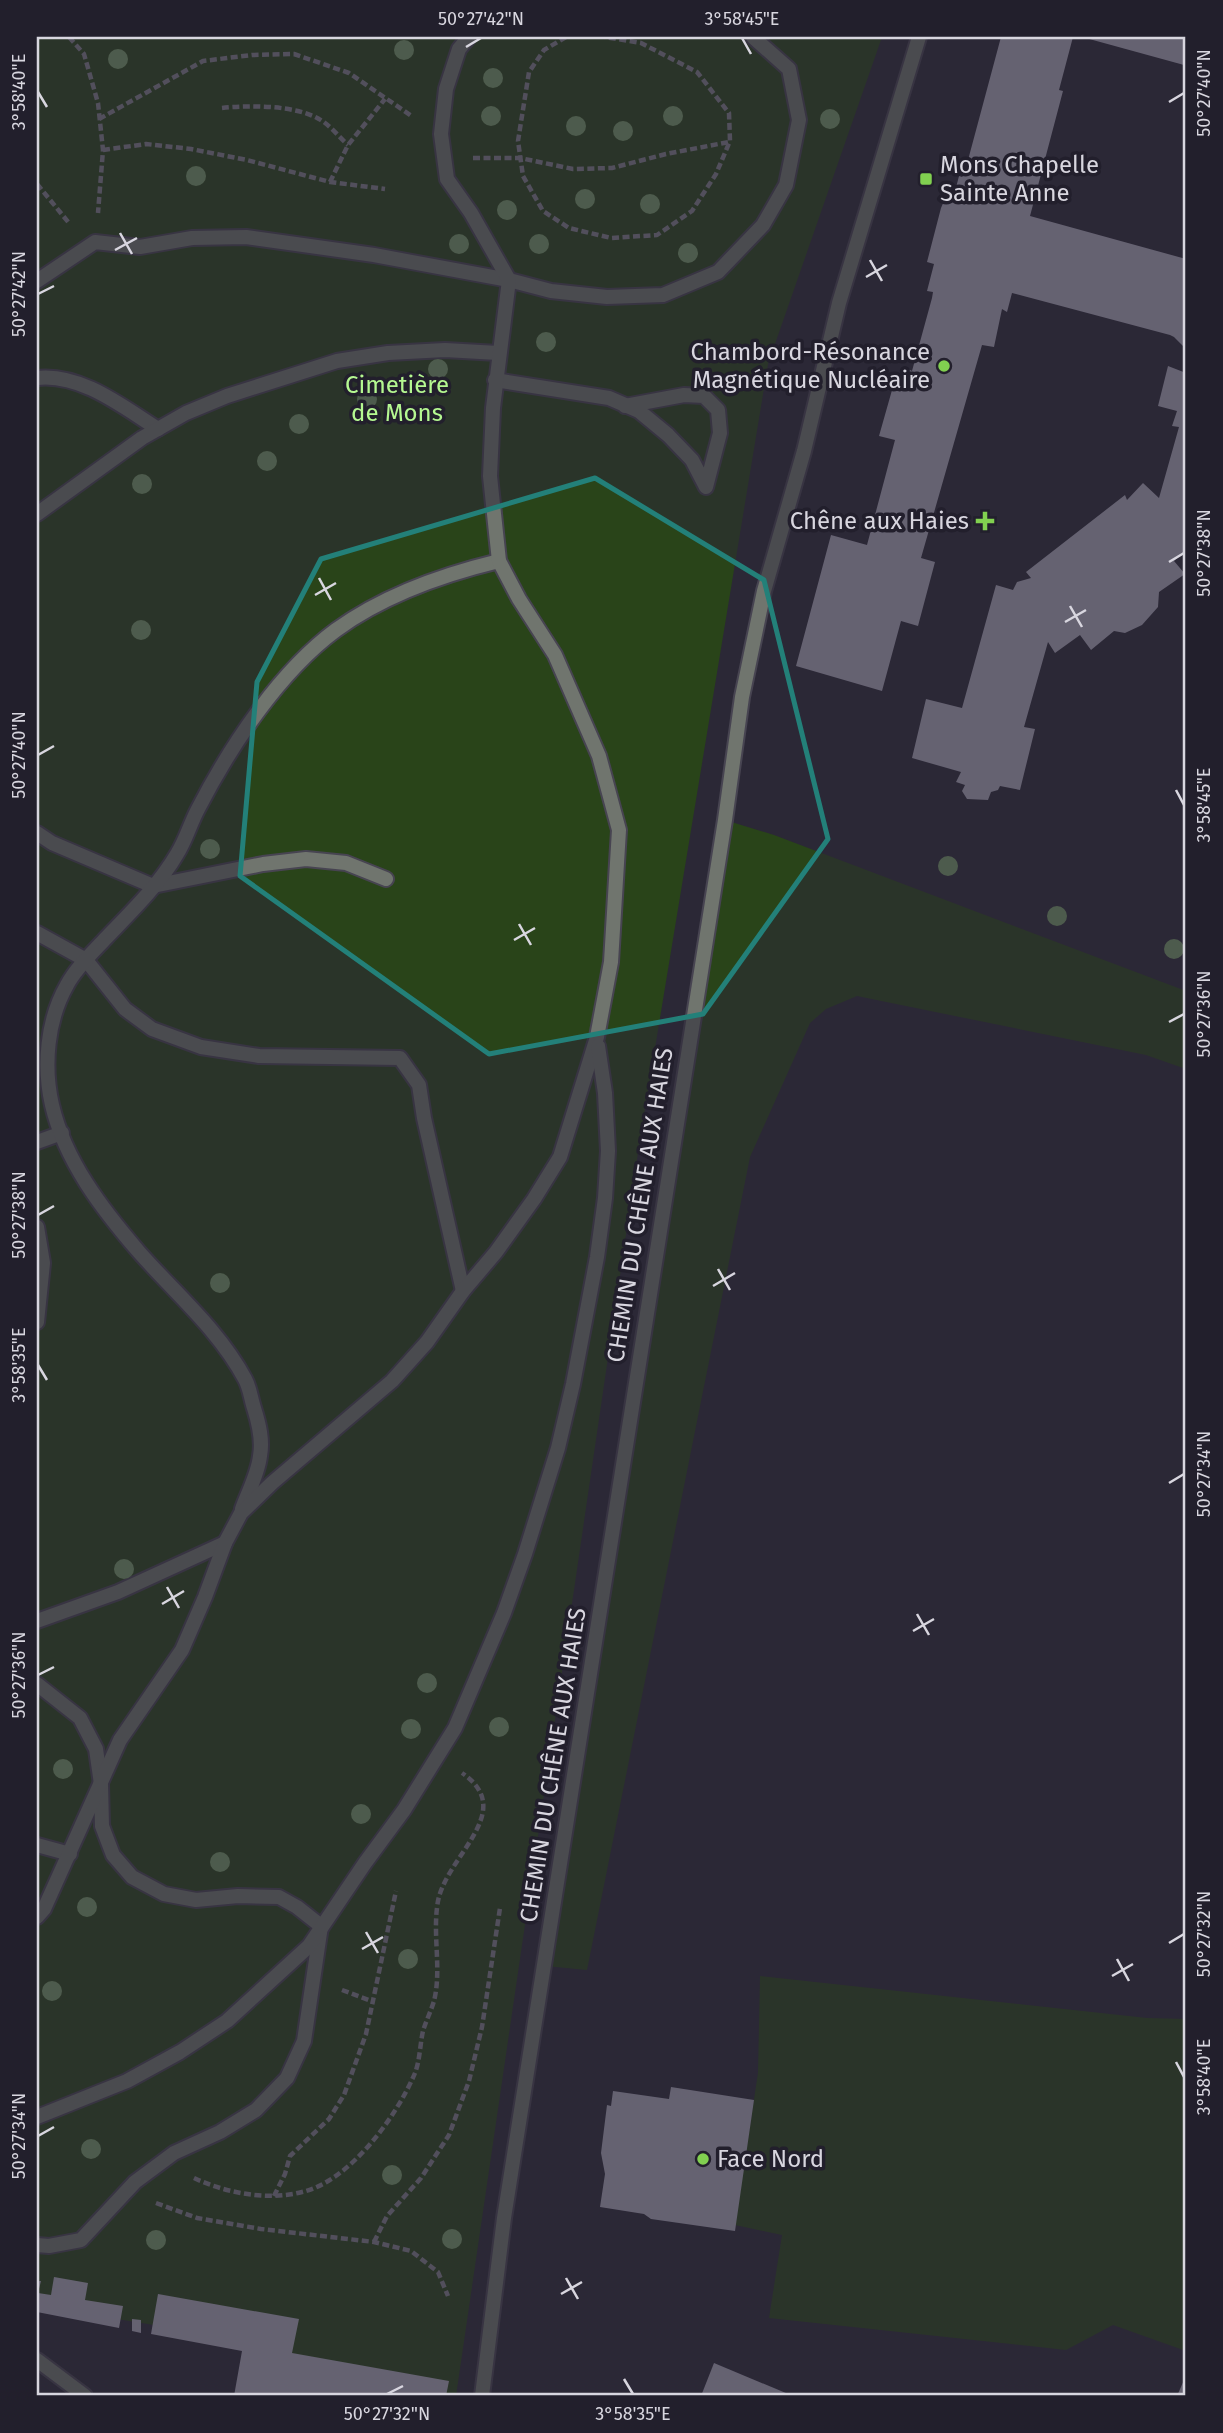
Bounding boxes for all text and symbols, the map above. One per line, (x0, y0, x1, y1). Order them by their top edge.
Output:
text: 50°27'42"N (438, 8, 524, 30)
text: 3°58'45"E (705, 8, 779, 30)
text: 50°27'40"N (1193, 49, 1215, 137)
text: 3°58'40"E (8, 54, 30, 130)
place label: Mons Chapelle Sainte Anne (940, 151, 1099, 207)
marker: Mons Chapelle Sainte Anne (918, 171, 934, 187)
text: 50°27'42"N (8, 251, 30, 337)
place label: Chambord-Résonance Magnétique Nucléaire (691, 338, 930, 394)
marker: Chambord-Résonance Magnétique Nucléaire (936, 358, 952, 374)
park label: Cimetière de Mons (345, 371, 449, 427)
place label: Chêne aux Haies (790, 507, 969, 535)
text: 50°27'38"N (1193, 509, 1215, 597)
marker: Chêne aux Haies (975, 511, 995, 531)
text: 50°27'40"N (8, 711, 30, 799)
text: 3°58'45"E (1193, 768, 1215, 842)
text: 50°27'36"N (1193, 971, 1215, 1058)
street label: CHEMIN DU CHÊNE AUX HAIES (601, 1046, 679, 1364)
text: 50°27'38"N (8, 1171, 30, 1259)
text: 3°58'35"E (8, 1327, 30, 1403)
text: 50°27'34"N (1193, 1431, 1215, 1517)
street label: CHEMIN DU CHÊNE AUX HAIES (514, 1606, 592, 1924)
text: 50°27'36"N (8, 1632, 30, 1719)
text: 50°27'32"N (1193, 1891, 1215, 1977)
text: 3°58'40"E (1193, 2039, 1215, 2115)
text: 50°27'34"N (8, 2093, 30, 2179)
place label: Face Nord (717, 2145, 824, 2173)
marker: Face Nord (695, 2151, 711, 2167)
text: 50°27'32"N (344, 2403, 430, 2425)
text: 3°58'35"E (595, 2403, 671, 2425)

